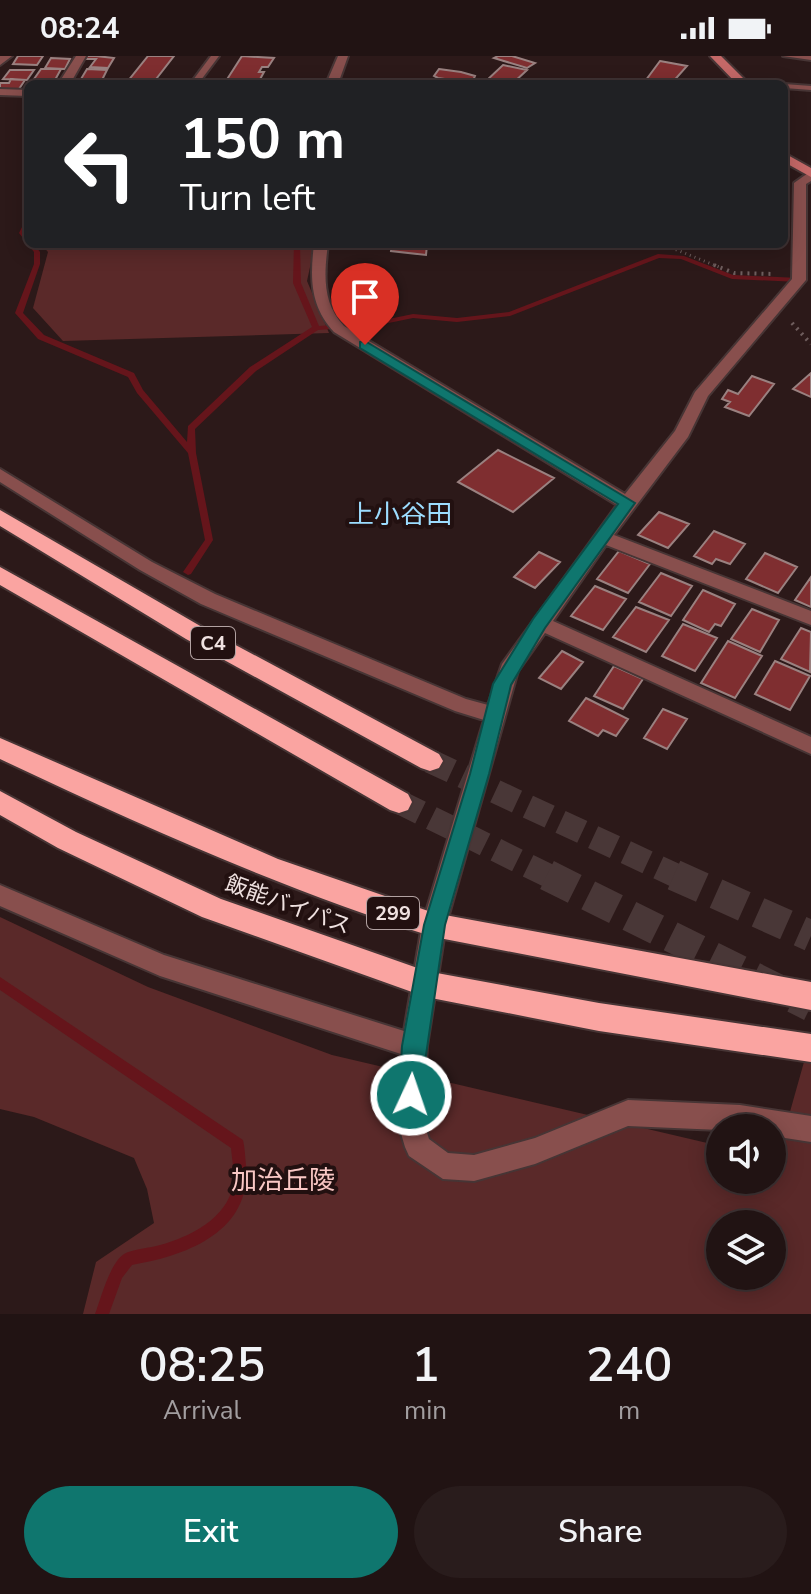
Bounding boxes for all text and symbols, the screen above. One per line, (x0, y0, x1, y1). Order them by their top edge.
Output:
text: 08:24 (40, 8, 119, 49)
text: 150 m (180, 101, 345, 178)
icon: left (48, 112, 152, 216)
text: Turn left (180, 174, 315, 223)
pin (331, 263, 399, 345)
icon: arrive (343, 275, 387, 319)
district label: 上小谷田 (348, 497, 452, 532)
road number: C4 (191, 627, 235, 659)
street label: 飯能バイパス (221, 868, 355, 942)
road number: 299 (367, 897, 419, 929)
position arrow (369, 1053, 453, 1137)
map controls (706, 1114, 786, 1290)
button: sound (706, 1114, 786, 1194)
park label: 加治丘陵 (231, 1163, 335, 1198)
button: layers (706, 1210, 786, 1290)
text: 08:25 (139, 1332, 265, 1398)
text: 1 (411, 1332, 440, 1398)
text: 240 (586, 1332, 672, 1398)
text: Arrival (163, 1393, 241, 1428)
text: min (404, 1393, 447, 1428)
text: m (618, 1393, 640, 1428)
button: Exit (24, 1486, 398, 1578)
button: Share (414, 1486, 787, 1578)

